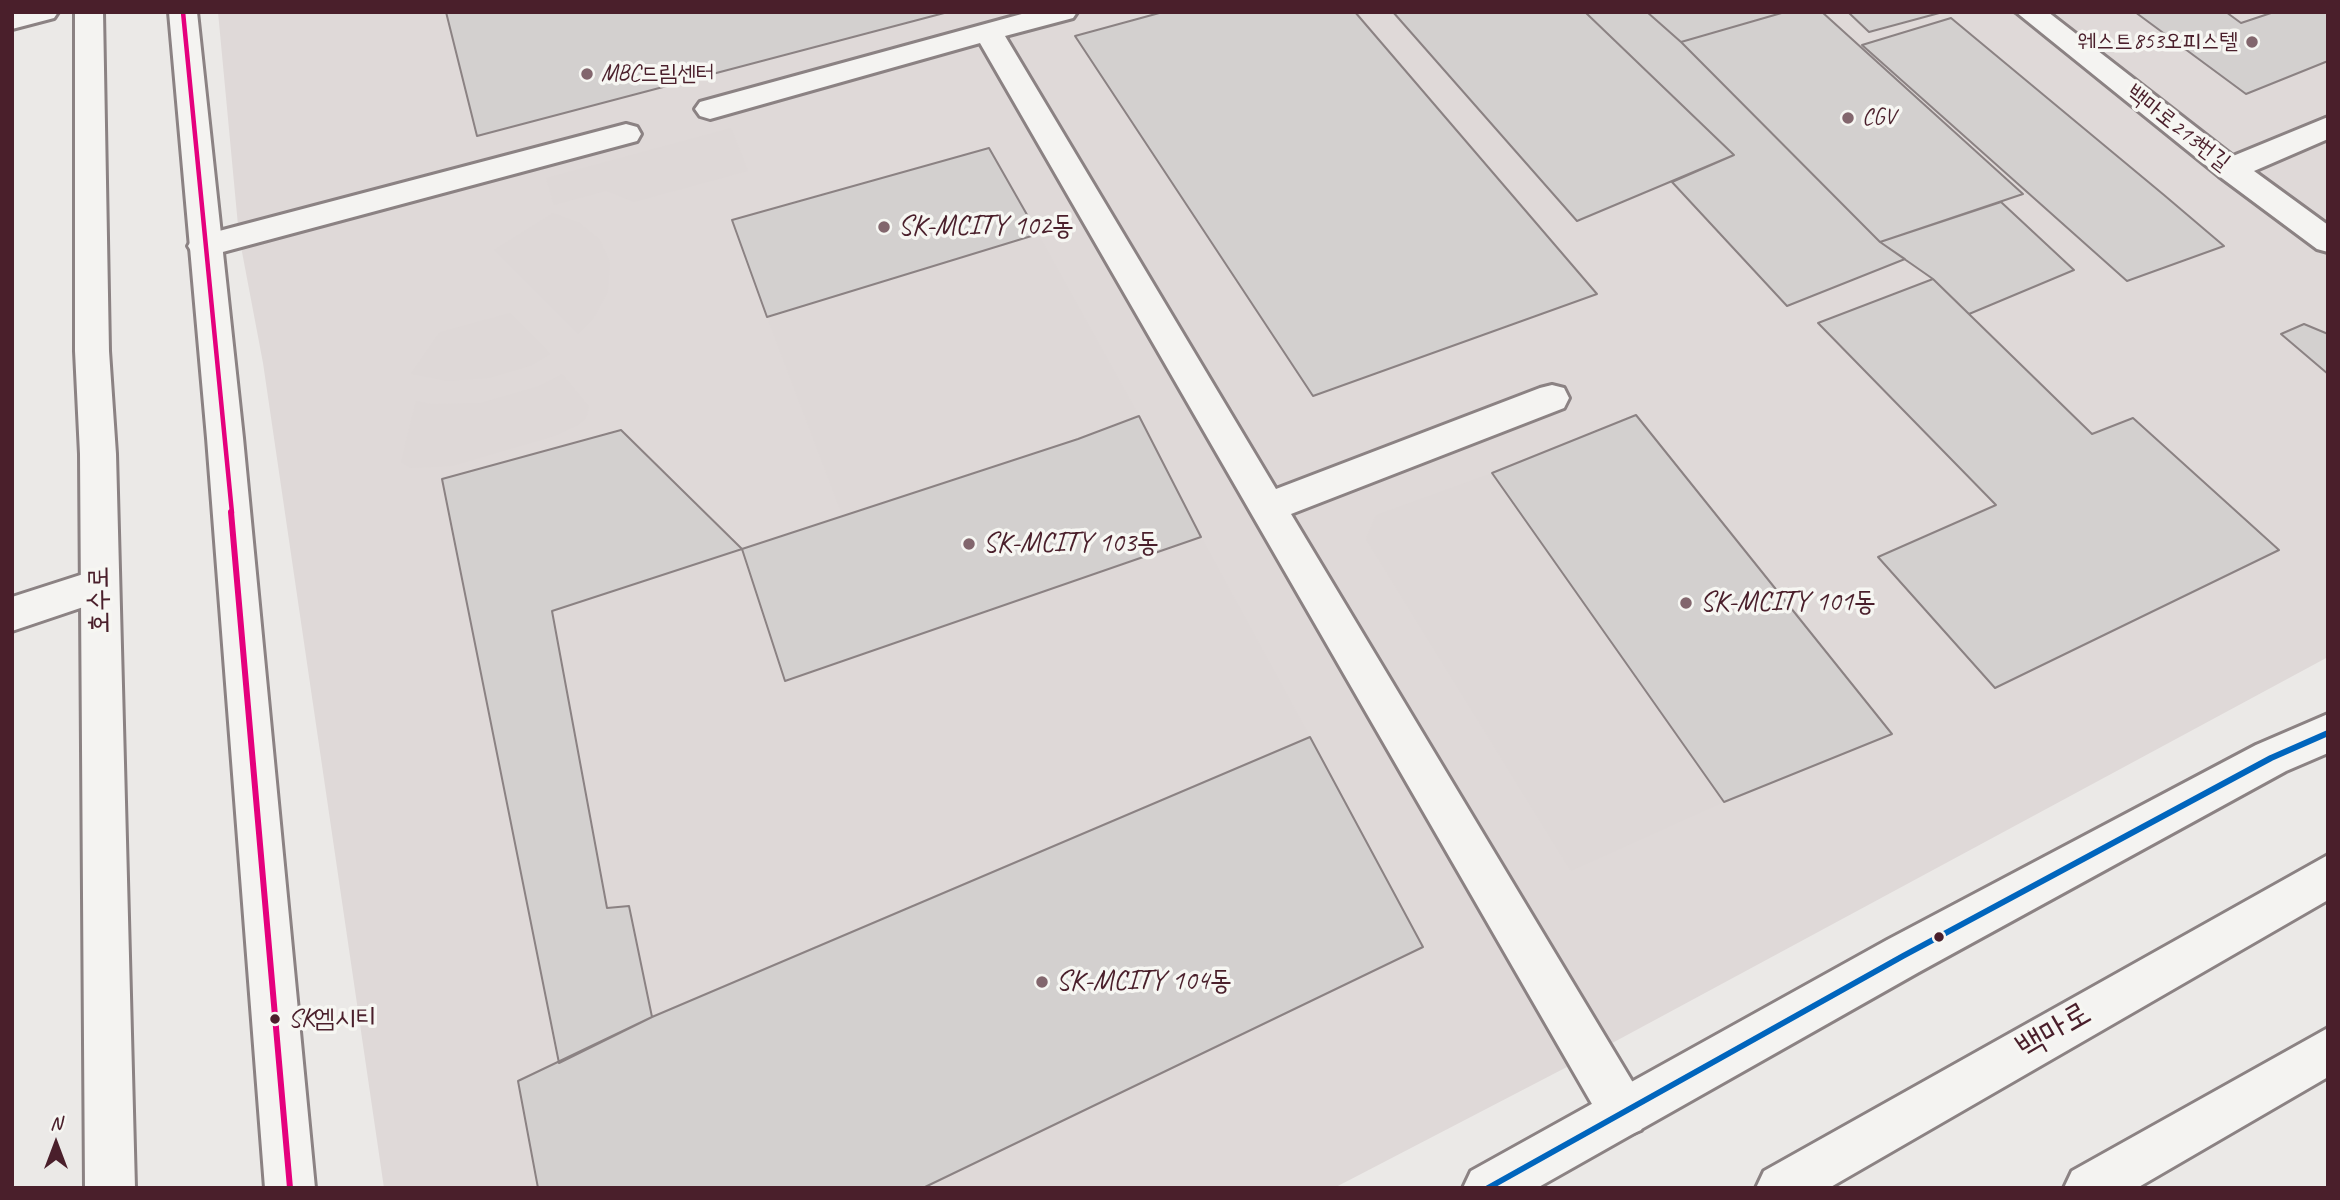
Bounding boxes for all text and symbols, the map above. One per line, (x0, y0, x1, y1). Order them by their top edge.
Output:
place label: 웨스트853오피스텔 (2077, 28, 2238, 56)
marker: 웨스트853오피스텔 (2244, 34, 2260, 50)
place label: MBC드림센터 (601, 60, 714, 88)
marker: MBC드림센터 (579, 66, 595, 82)
street label: 백마로213번길 (2121, 79, 2235, 177)
place label: CGV (1862, 104, 1895, 132)
marker: CGV (1840, 110, 1856, 126)
place label: SK-MCITY 102동 (898, 210, 1074, 244)
marker: SK-MCITY 102동 (876, 219, 892, 235)
place label: SK-MCITY 103동 (983, 527, 1159, 561)
marker: SK-MCITY 103동 (961, 536, 977, 552)
street label: 호수로 (83, 566, 117, 634)
place label: SK-MCITY 101동 (1700, 586, 1876, 620)
marker: SK-MCITY 101동 (1678, 595, 1694, 611)
unlabelled marker (1932, 930, 1946, 944)
place label: SK-MCITY 104동 (1056, 965, 1232, 999)
marker: SK-MCITY 104동 (1034, 974, 1050, 990)
street label: 백마로 (2010, 994, 2098, 1068)
place label: SK엠시티 (288, 1003, 377, 1035)
marker: SK엠시티 (268, 1012, 282, 1026)
north arrow (21, 1109, 91, 1179)
text: N (50, 1111, 62, 1135)

